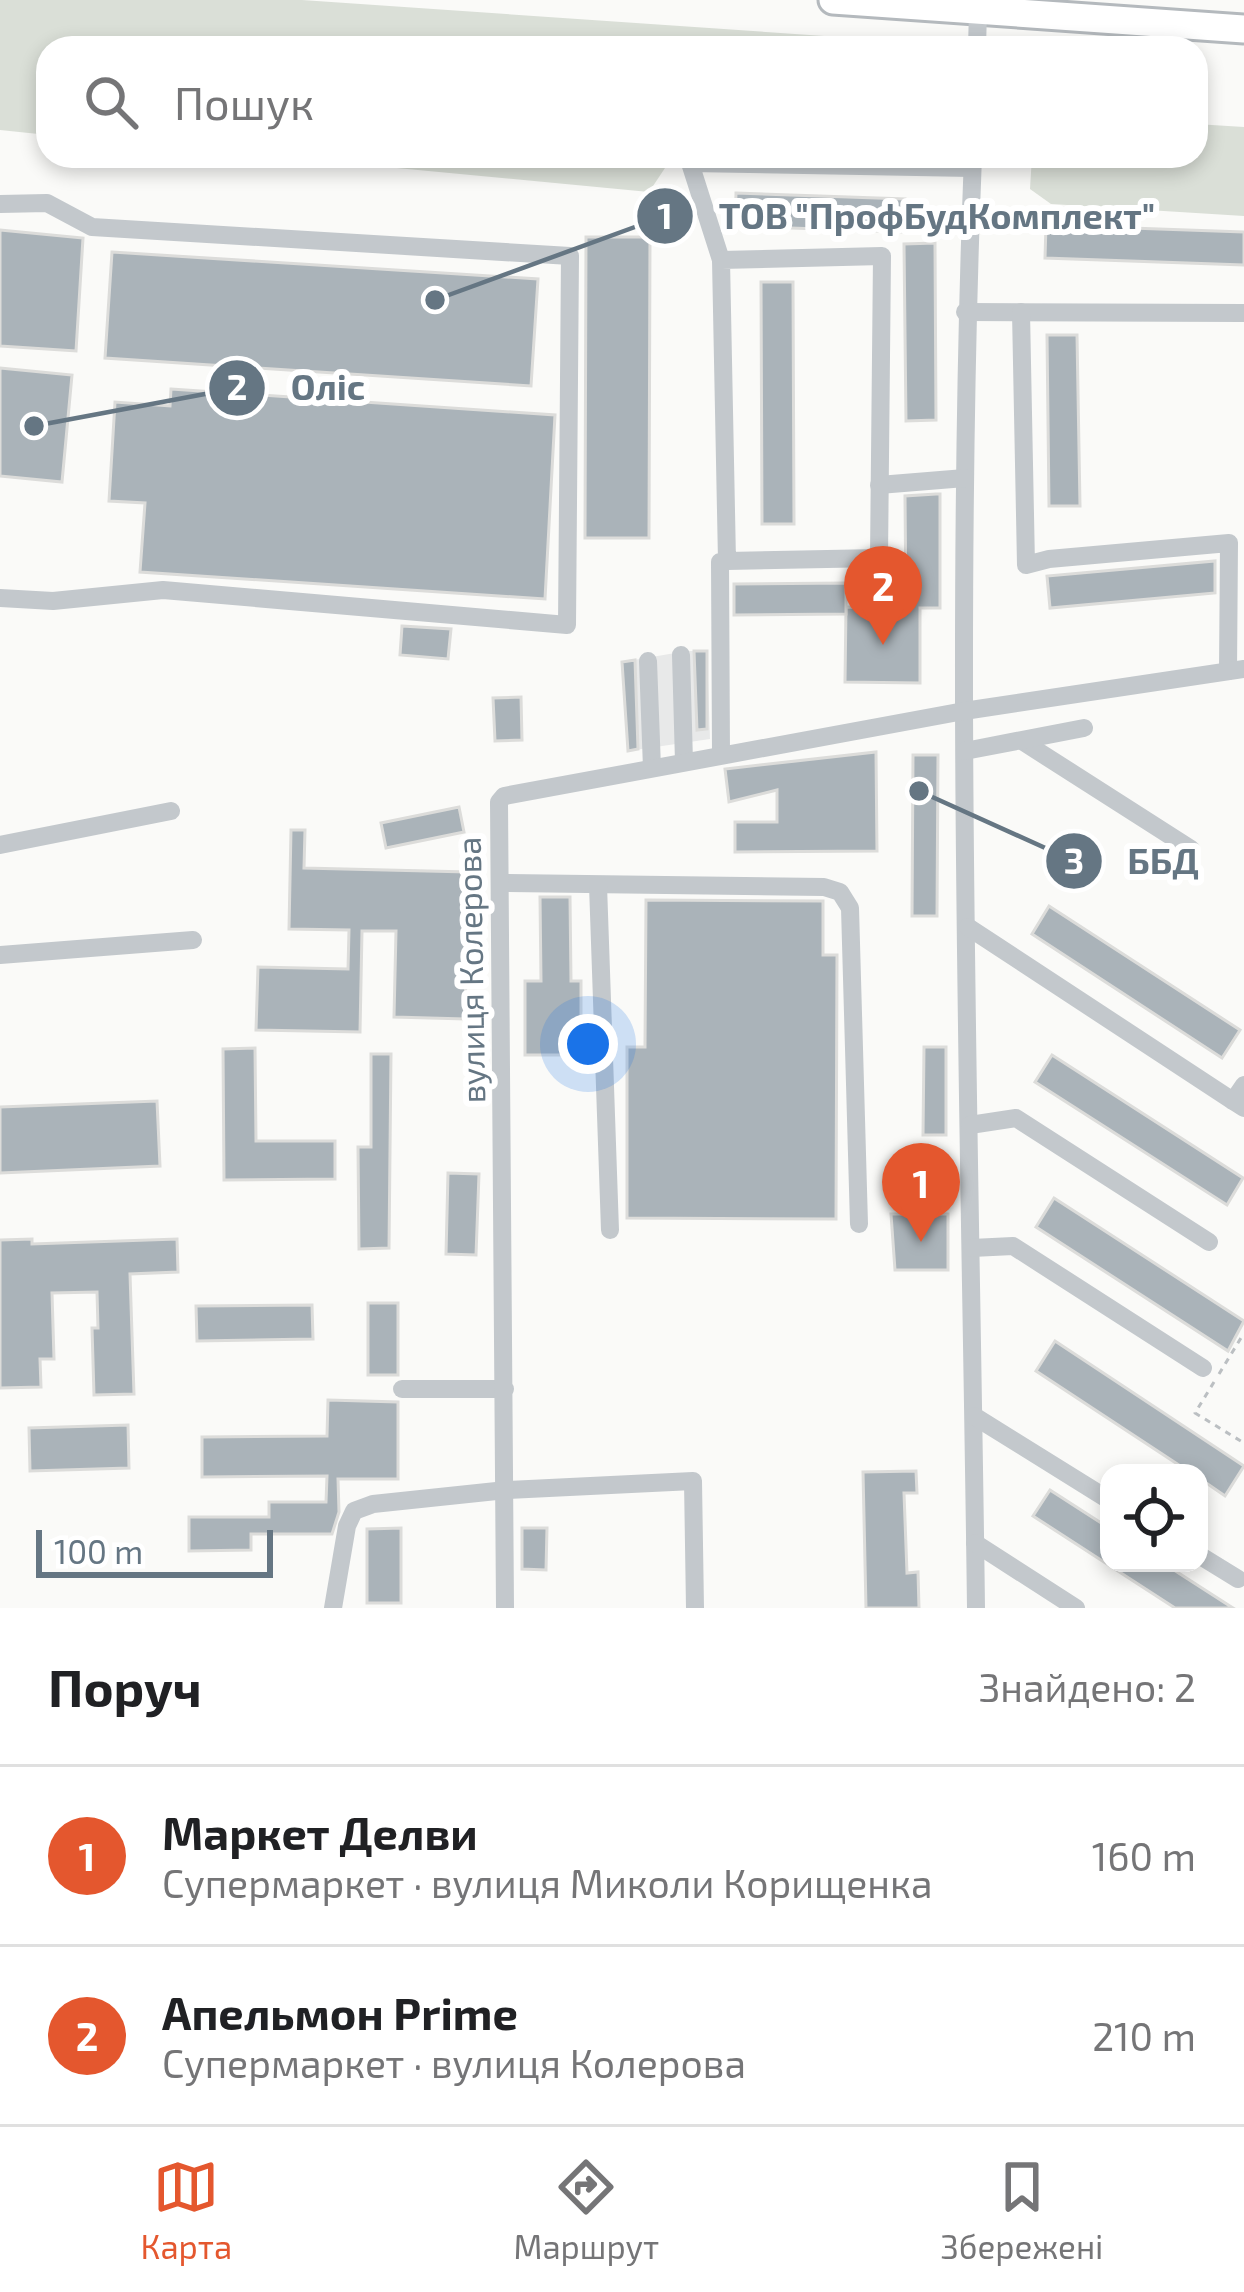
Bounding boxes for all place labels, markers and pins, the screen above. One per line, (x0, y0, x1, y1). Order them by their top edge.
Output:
callout: ТОВ "ПрофБудКомплект" (635, 180, 1180, 252)
callout: Оліс (207, 352, 389, 424)
pin: 2 (844, 546, 922, 645)
callout: ББД (1044, 825, 1223, 897)
pin: 1 (882, 1143, 960, 1242)

